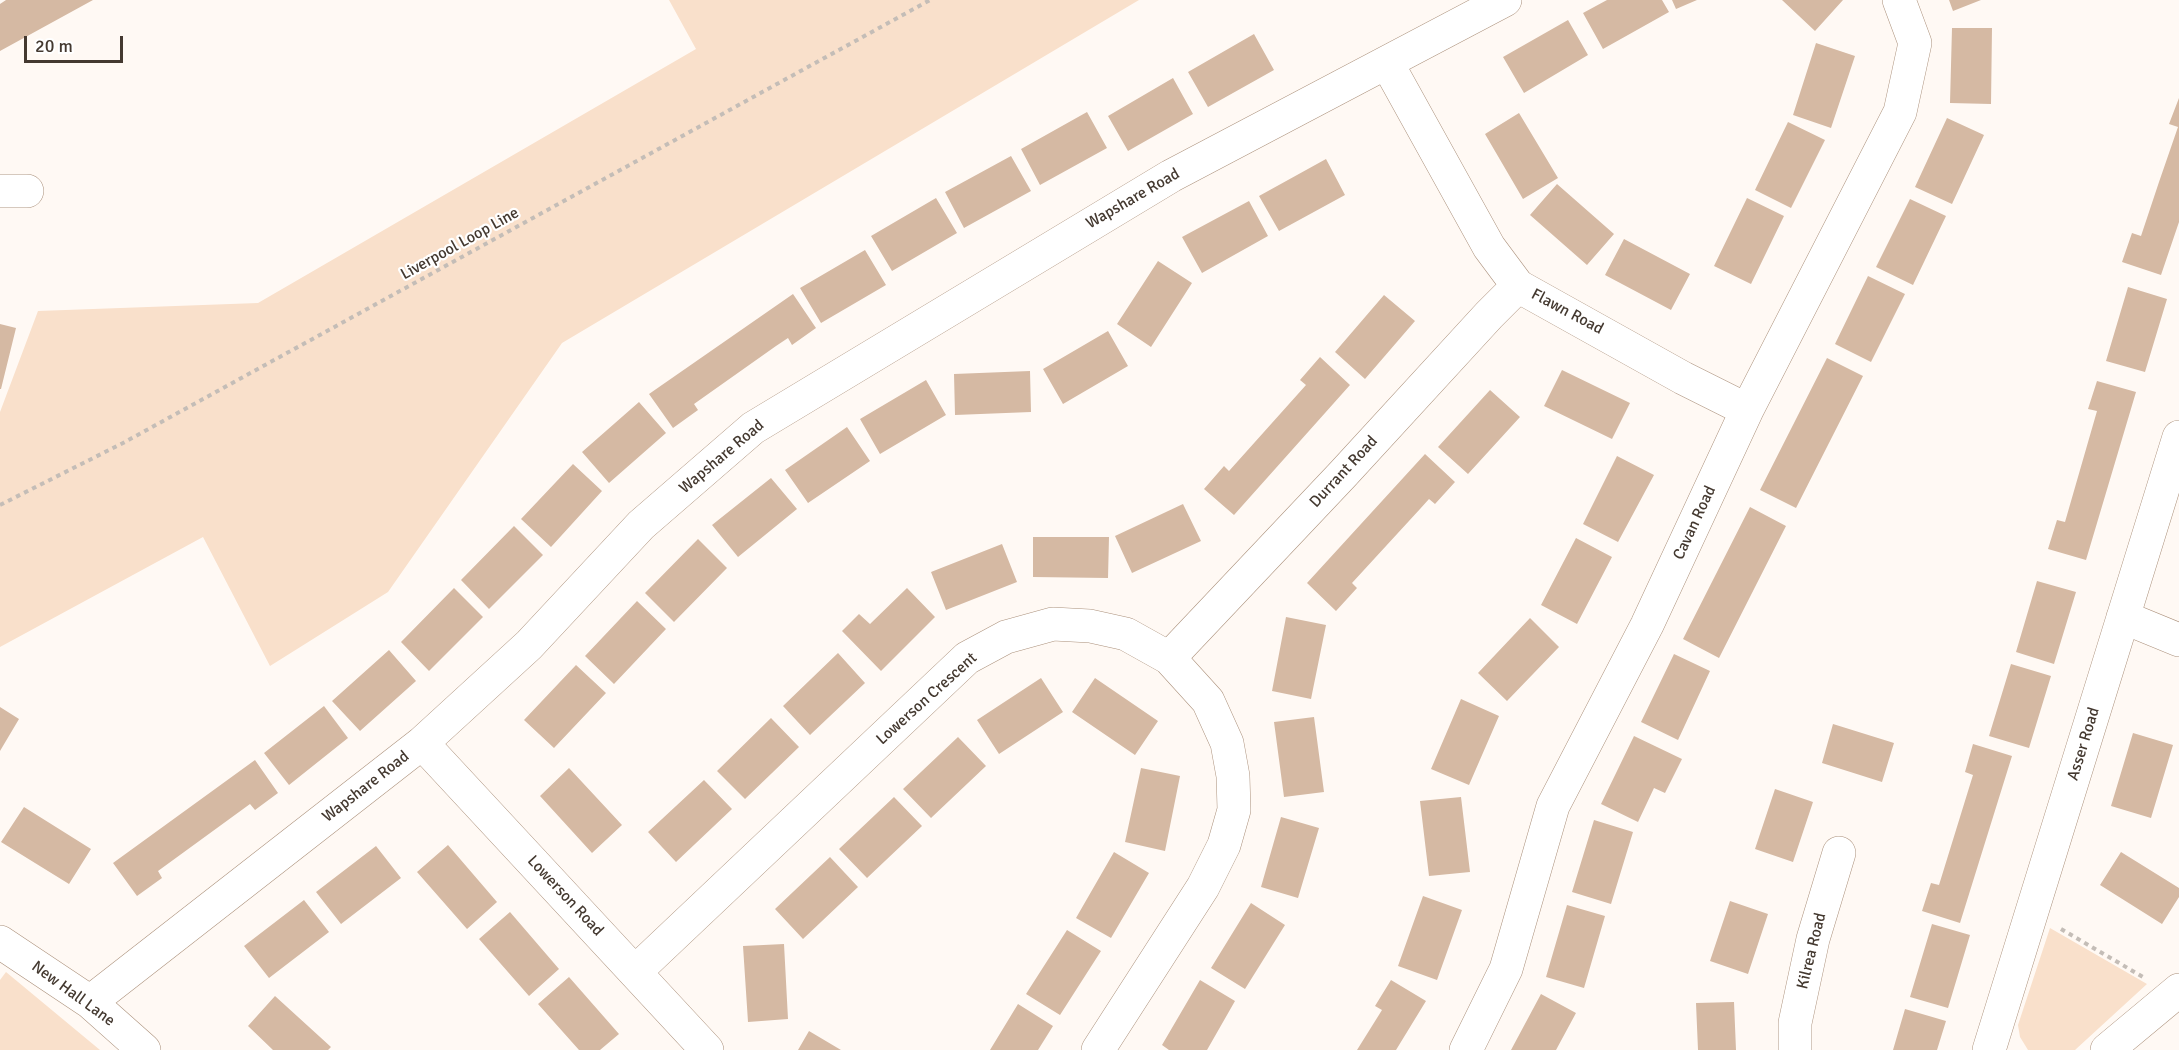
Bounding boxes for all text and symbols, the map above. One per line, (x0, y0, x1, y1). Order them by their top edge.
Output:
scale bar (27, 24, 126, 62)
text: 20 m (35, 35, 73, 57)
street label: Wapshare Road (1083, 164, 1183, 234)
street label: Liverpool Loop Line (398, 204, 522, 284)
street label: Flawn Road (1528, 285, 1606, 339)
street label: Wapshare Road (676, 416, 768, 498)
street label: Durrant Road (1306, 432, 1382, 512)
street label: Cavan Road (1670, 483, 1720, 563)
street label: Lowerson Crescent (873, 649, 981, 749)
street label: Asser Road (2064, 705, 2104, 783)
street label: Wapshare Road (319, 747, 413, 827)
street label: Lowerson Road (523, 852, 607, 940)
street label: Kilrea Road (1793, 911, 1831, 991)
street label: New Hall Lane (28, 957, 118, 1031)

